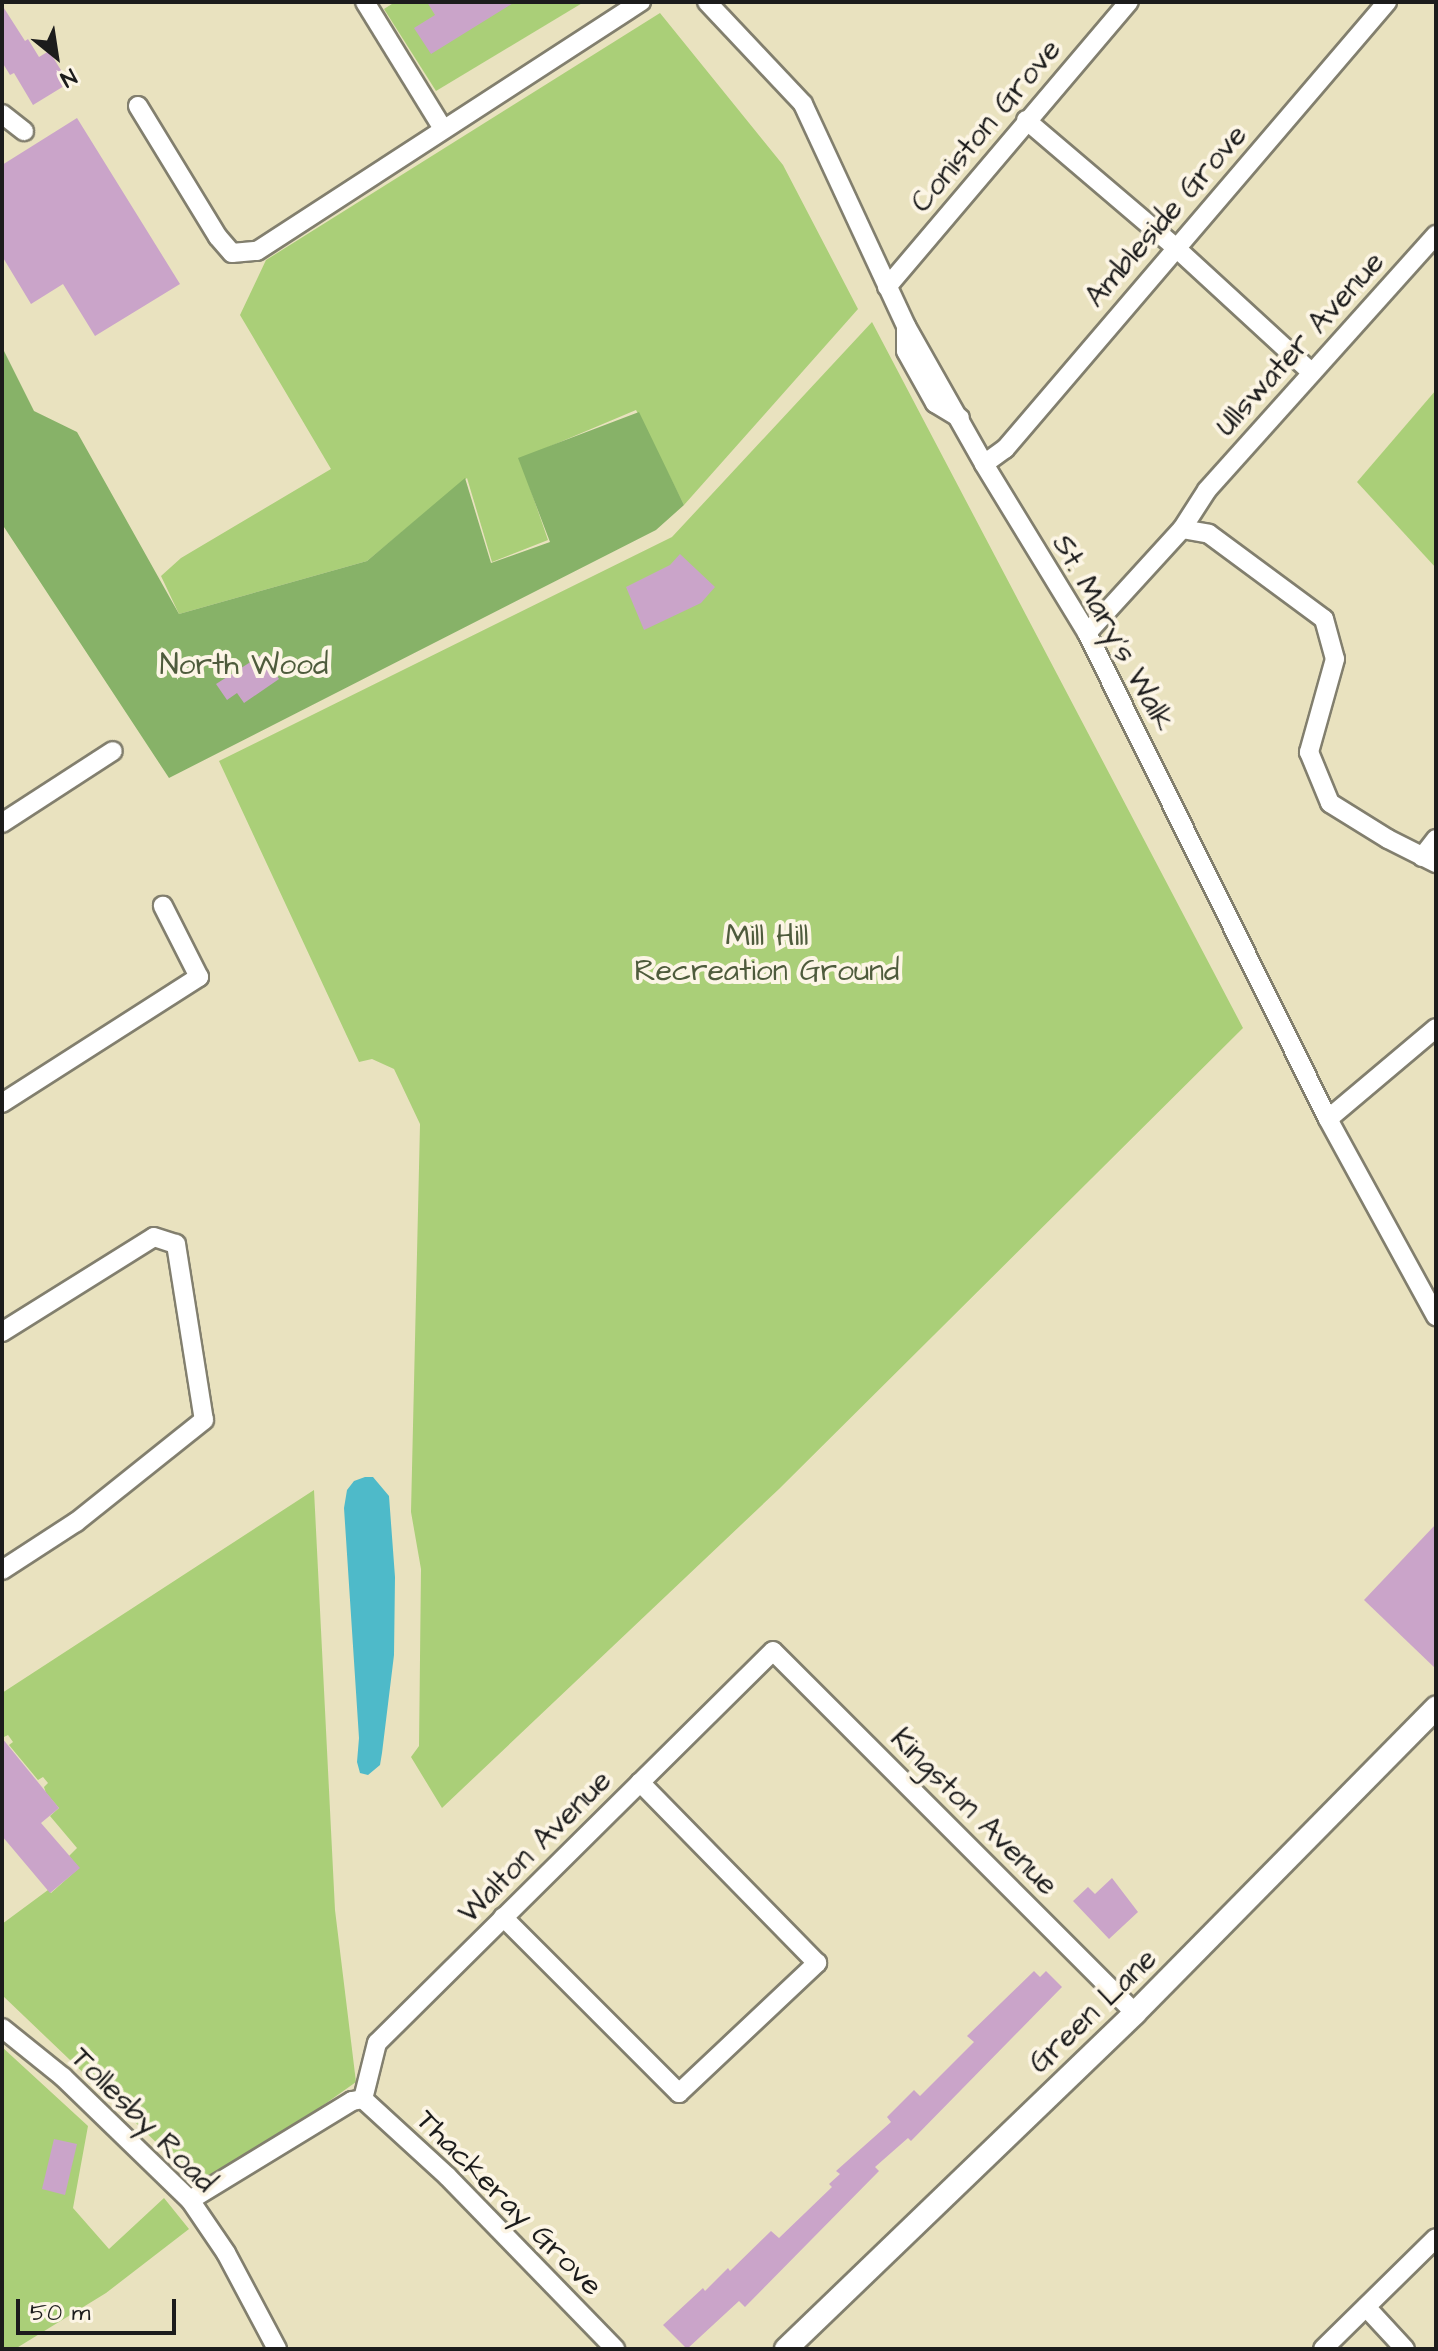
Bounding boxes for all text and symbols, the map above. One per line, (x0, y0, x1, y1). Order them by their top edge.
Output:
north arrow (16, 16, 96, 96)
street label: Coniston Grove (903, 32, 1069, 220)
text: N (55, 60, 82, 94)
street label: Ambleside Grove (1077, 118, 1255, 314)
street label: Ullswater Avenue (1208, 245, 1392, 443)
street label: St. Mary's Walk (1044, 528, 1182, 738)
park label: North Wood (160, 647, 328, 683)
park label: Mill Hill Recreation Ground (634, 918, 900, 988)
street label: Kingston Avenue (883, 1721, 1065, 1903)
street label: Walton Avenue (451, 1763, 619, 1931)
street label: Green Lane (1021, 1941, 1165, 2081)
street label: Tollesby Road (63, 2040, 223, 2200)
street label: Thackeray Grove (408, 2102, 610, 2304)
scale bar (20, 2283, 180, 2333)
text: 50 m (30, 2296, 90, 2330)

